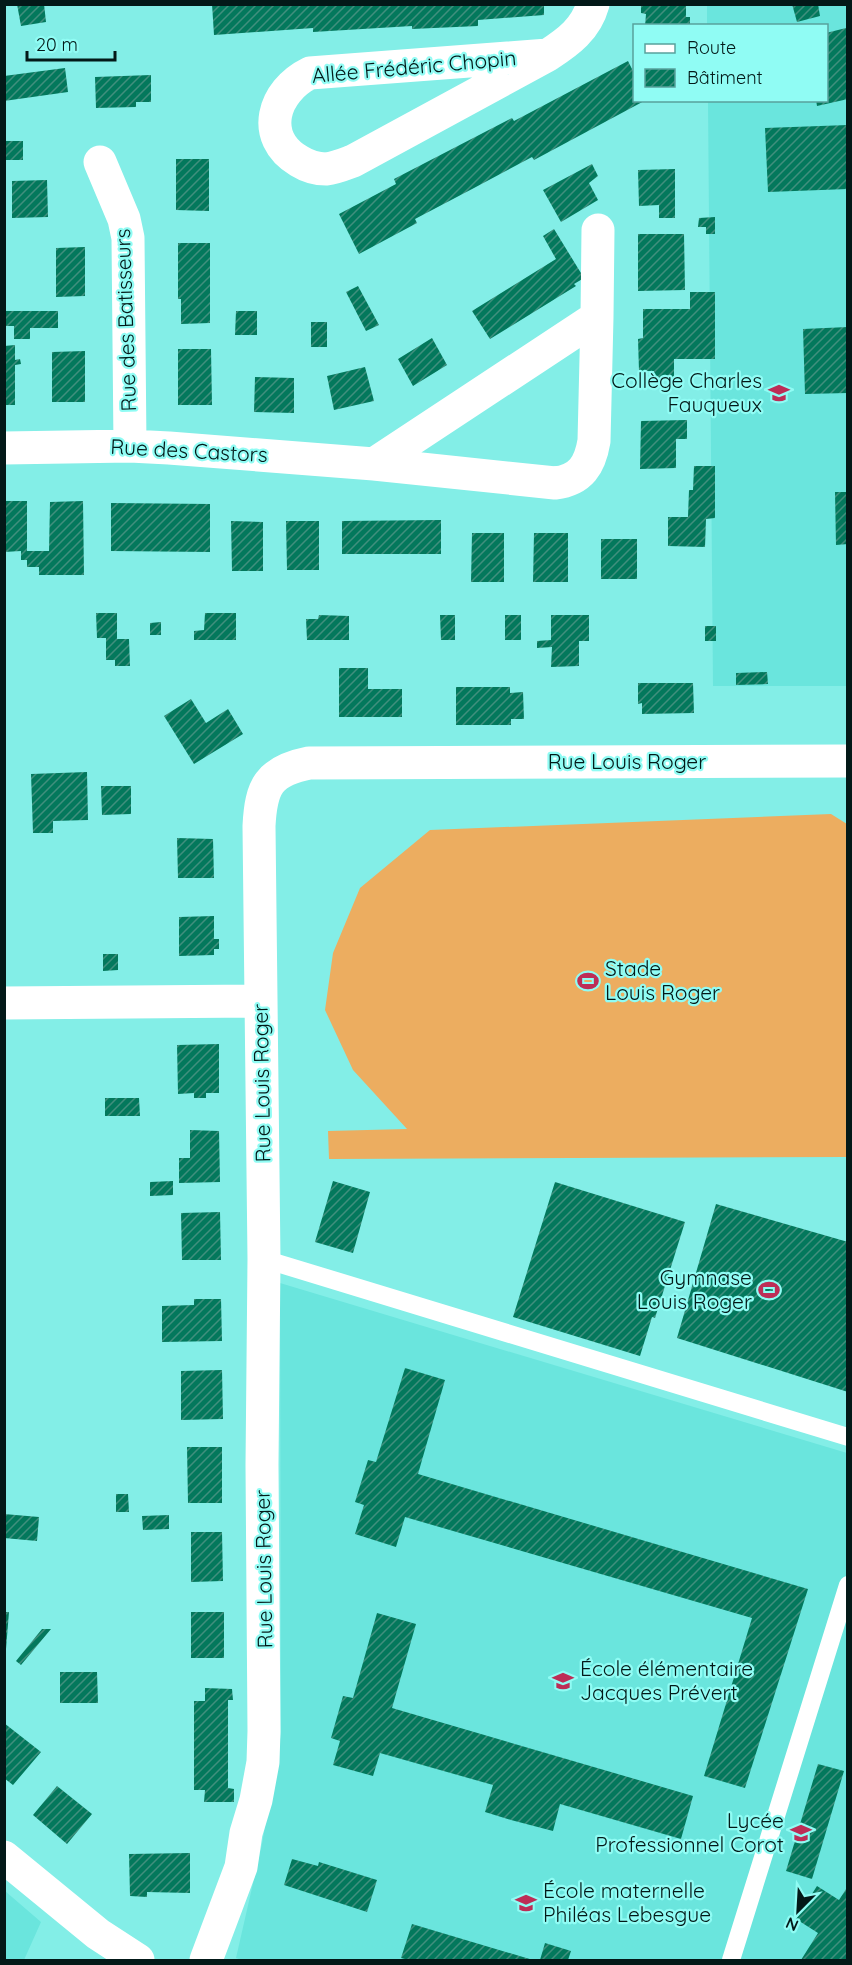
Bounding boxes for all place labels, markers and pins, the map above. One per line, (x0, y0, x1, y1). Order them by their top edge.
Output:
place label: Collège Charles Fauqueux (611, 367, 762, 417)
school or university icon: Collège Charles Fauqueux (767, 381, 791, 405)
place label: Stade Louis Roger (605, 955, 720, 1005)
sports icon: Stade Louis Roger (576, 969, 600, 993)
place label: Gymnase Louis Roger (637, 1264, 752, 1314)
sports icon: Gymnase Louis Roger (757, 1278, 781, 1302)
place label: École élémentaire Jacques Prévert (580, 1655, 753, 1705)
school or university icon: École élémentaire Jacques Prévert (551, 1669, 575, 1693)
place label: Lycée Professionnel Corot (595, 1807, 784, 1857)
school or university icon: Lycée Professionnel Corot (789, 1821, 813, 1845)
place label: École maternelle Philéas Lebesgue (543, 1877, 711, 1927)
school or university icon: École maternelle Philéas Lebesgue (514, 1891, 538, 1915)

